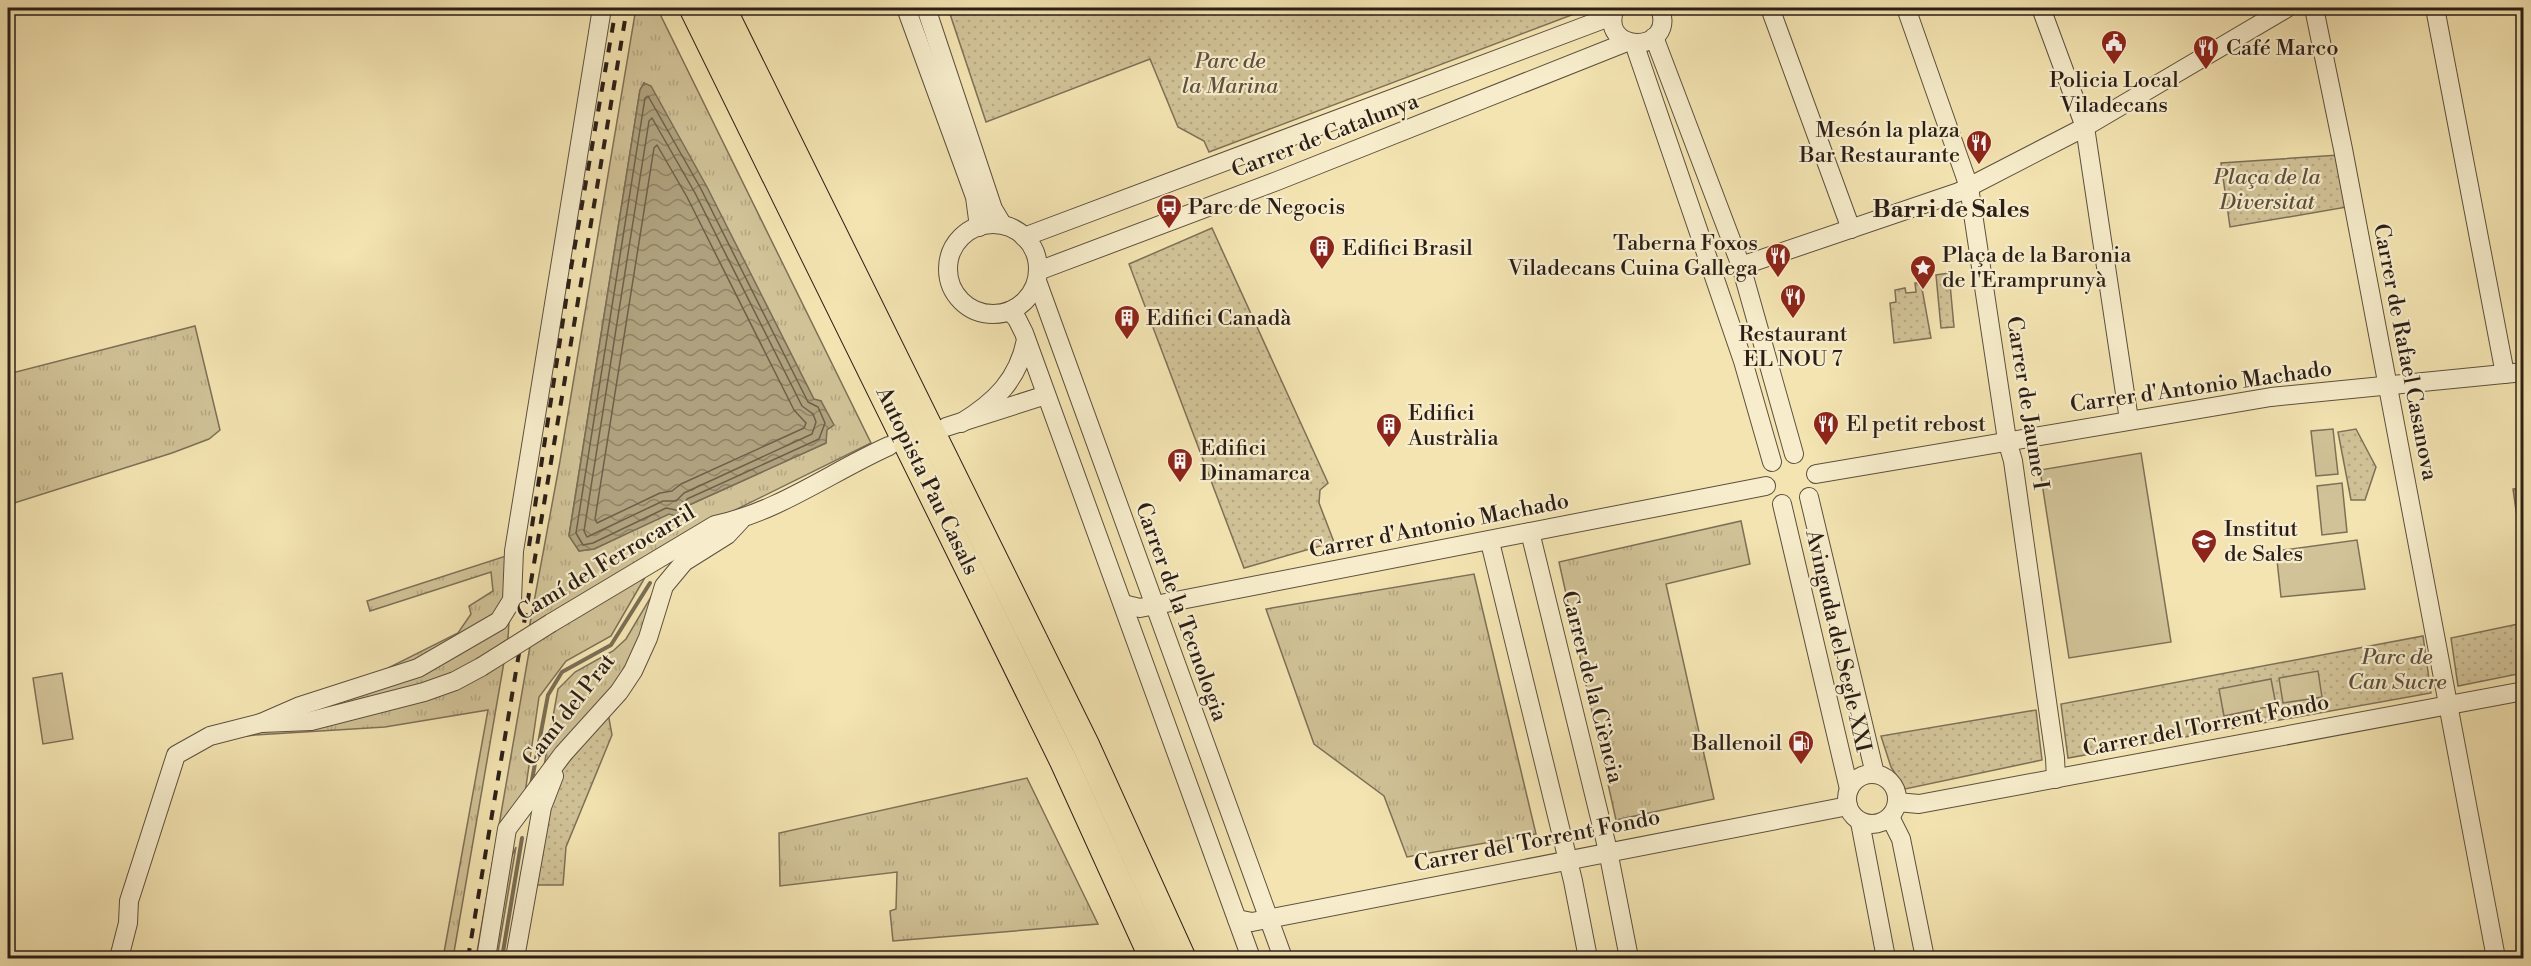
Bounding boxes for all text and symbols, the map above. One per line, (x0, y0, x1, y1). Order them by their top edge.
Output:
public building icon: Policia Local Viladecans (2099, 28, 2129, 66)
restaurant icon: Café Marco (2191, 33, 2221, 71)
place label: Café Marco (2226, 35, 2339, 62)
park label: Parc de la Marina (1182, 48, 1279, 100)
place label: Policia Local Viladecans (2049, 67, 2179, 119)
street label: Carrer de Catalunya (1228, 88, 1423, 184)
place label: Mesón la plaza Bar Restaurante (1798, 117, 1961, 169)
restaurant icon: Mesón la plaza Bar Restaurante (1964, 128, 1994, 166)
park label: Plaça de la Diversitat (2213, 164, 2321, 216)
bus stop icon: Parc de Negocis (1154, 192, 1184, 230)
place label: Parc de Negocis (1188, 194, 1345, 221)
district label: Barri de Sales (1872, 195, 2030, 225)
street label: Carrer de Rafael Casanova (2367, 221, 2443, 484)
place label: Taberna Foxos Viladecans Cuina Gallega (1507, 230, 1759, 282)
building icon: Edifici Brasil (1307, 233, 1337, 271)
place label: Edifici Brasil (1342, 235, 1473, 262)
restaurant icon: Taberna Foxos Viladecans Cuina Gallega (1763, 241, 1793, 279)
place label: Plaça de la Baronia de l'Eramprunyà (1942, 242, 2132, 294)
place icon: Plaça de la Baronia de l'Eramprunyà (1908, 253, 1938, 291)
restaurant icon: Restaurant EL NOU 7 (1778, 282, 1808, 320)
building icon: Edifici Canadà (1112, 303, 1142, 341)
place label: Edifici Canadà (1146, 305, 1292, 332)
street label: Carrer de Jaume I (2000, 314, 2054, 492)
place label: Restaurant EL NOU 7 (1738, 321, 1848, 373)
street label: Carrer d'Antonio Machado (2068, 355, 2334, 419)
street label: Autopista Pau Casals (869, 382, 984, 580)
place label: Edifici Austràlia (1407, 400, 1499, 452)
restaurant icon: El petit rebost (1811, 409, 1841, 447)
building icon: Edifici Austràlia (1374, 411, 1404, 449)
place label: El petit rebost (1846, 411, 1986, 438)
place label: Edifici Dinamarca (1200, 435, 1311, 487)
building icon: Edifici Dinamarca (1165, 446, 1195, 484)
street label: Carrer d'Antonio Machado (1307, 488, 1571, 564)
street label: Camí del Ferrocarril (512, 499, 701, 627)
street label: Carrer de la Tecnologia (1129, 499, 1233, 726)
place label: Institut de Sales (2224, 516, 2303, 568)
street label: Avinguda del Segle XXI (1799, 526, 1877, 755)
school or university icon: Institut de Sales (2189, 527, 2219, 565)
street label: Carrer de la Ciència (1555, 588, 1629, 787)
park label: Parc de Can Sucre (2348, 644, 2446, 696)
street label: Camí del Prat (517, 648, 621, 772)
street label: Carrer del Torrent Fondo (2081, 689, 2331, 763)
fuel station icon: Ballenoil (1786, 728, 1816, 766)
place label: Ballenoil (1691, 730, 1782, 757)
street label: Carrer del Torrent Fondo (1412, 804, 1662, 878)

